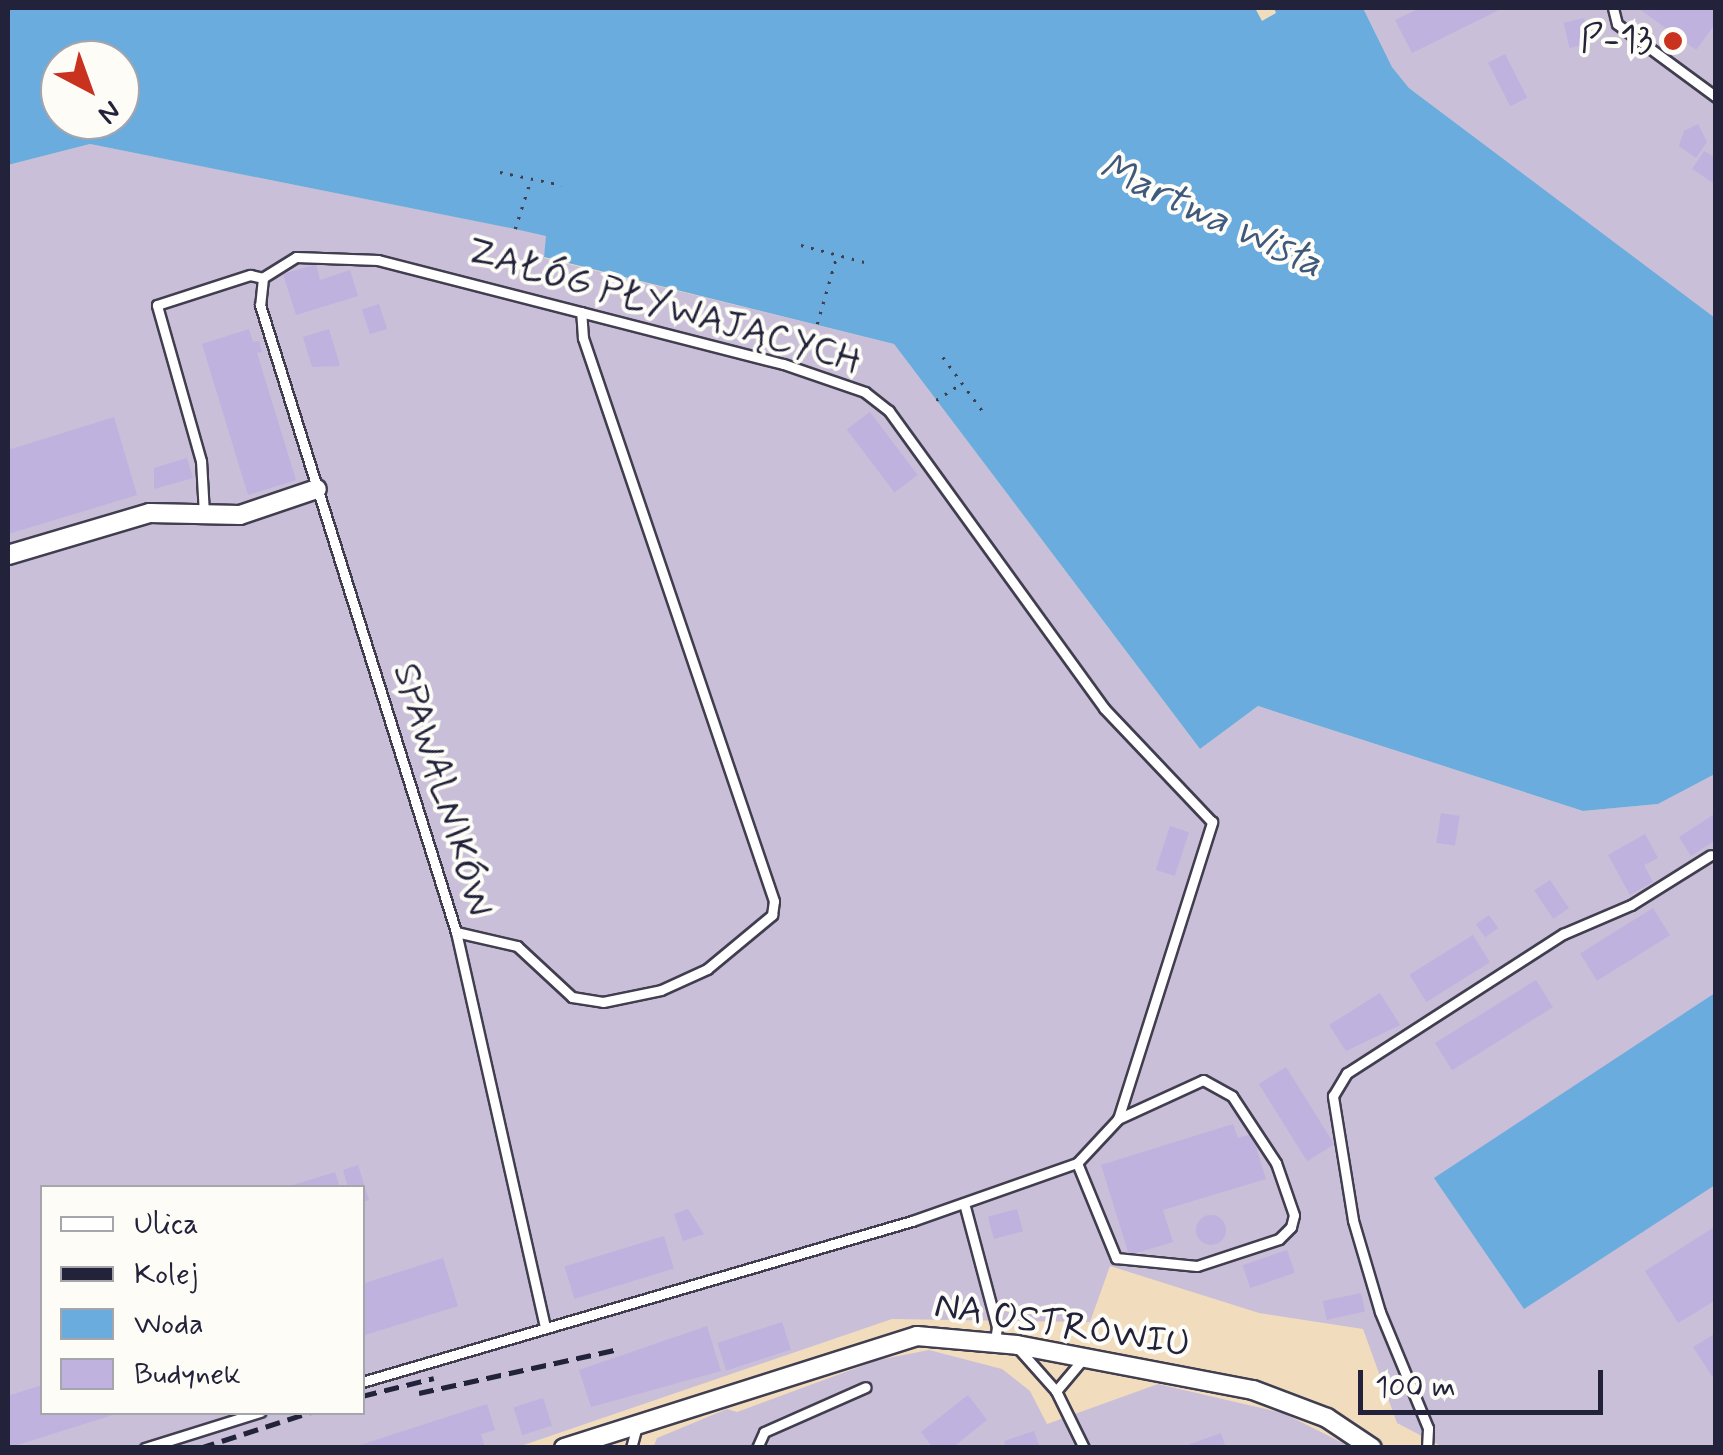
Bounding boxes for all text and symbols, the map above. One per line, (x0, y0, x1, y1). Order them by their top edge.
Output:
place label: P-13 (1580, 18, 1653, 64)
marker: P-13 (1662, 30, 1684, 52)
north arrow (40, 40, 140, 140)
text: N (90, 91, 128, 132)
water label: Martwa Wisła (1089, 142, 1333, 290)
street label: ZAŁÓG PŁYWAJĄCYCH (461, 229, 867, 385)
street label: SPAWALNIKÓW (382, 658, 502, 922)
legend (40, 1185, 365, 1415)
text: Ulica (134, 1205, 199, 1244)
text: Kolej (134, 1255, 198, 1294)
street label: NA OSTROWIU (934, 1284, 1190, 1368)
text: Woda (134, 1305, 204, 1344)
scale bar (1363, 1350, 1608, 1412)
text: Budynek (134, 1355, 241, 1394)
text: 100 m (1375, 1368, 1456, 1407)

